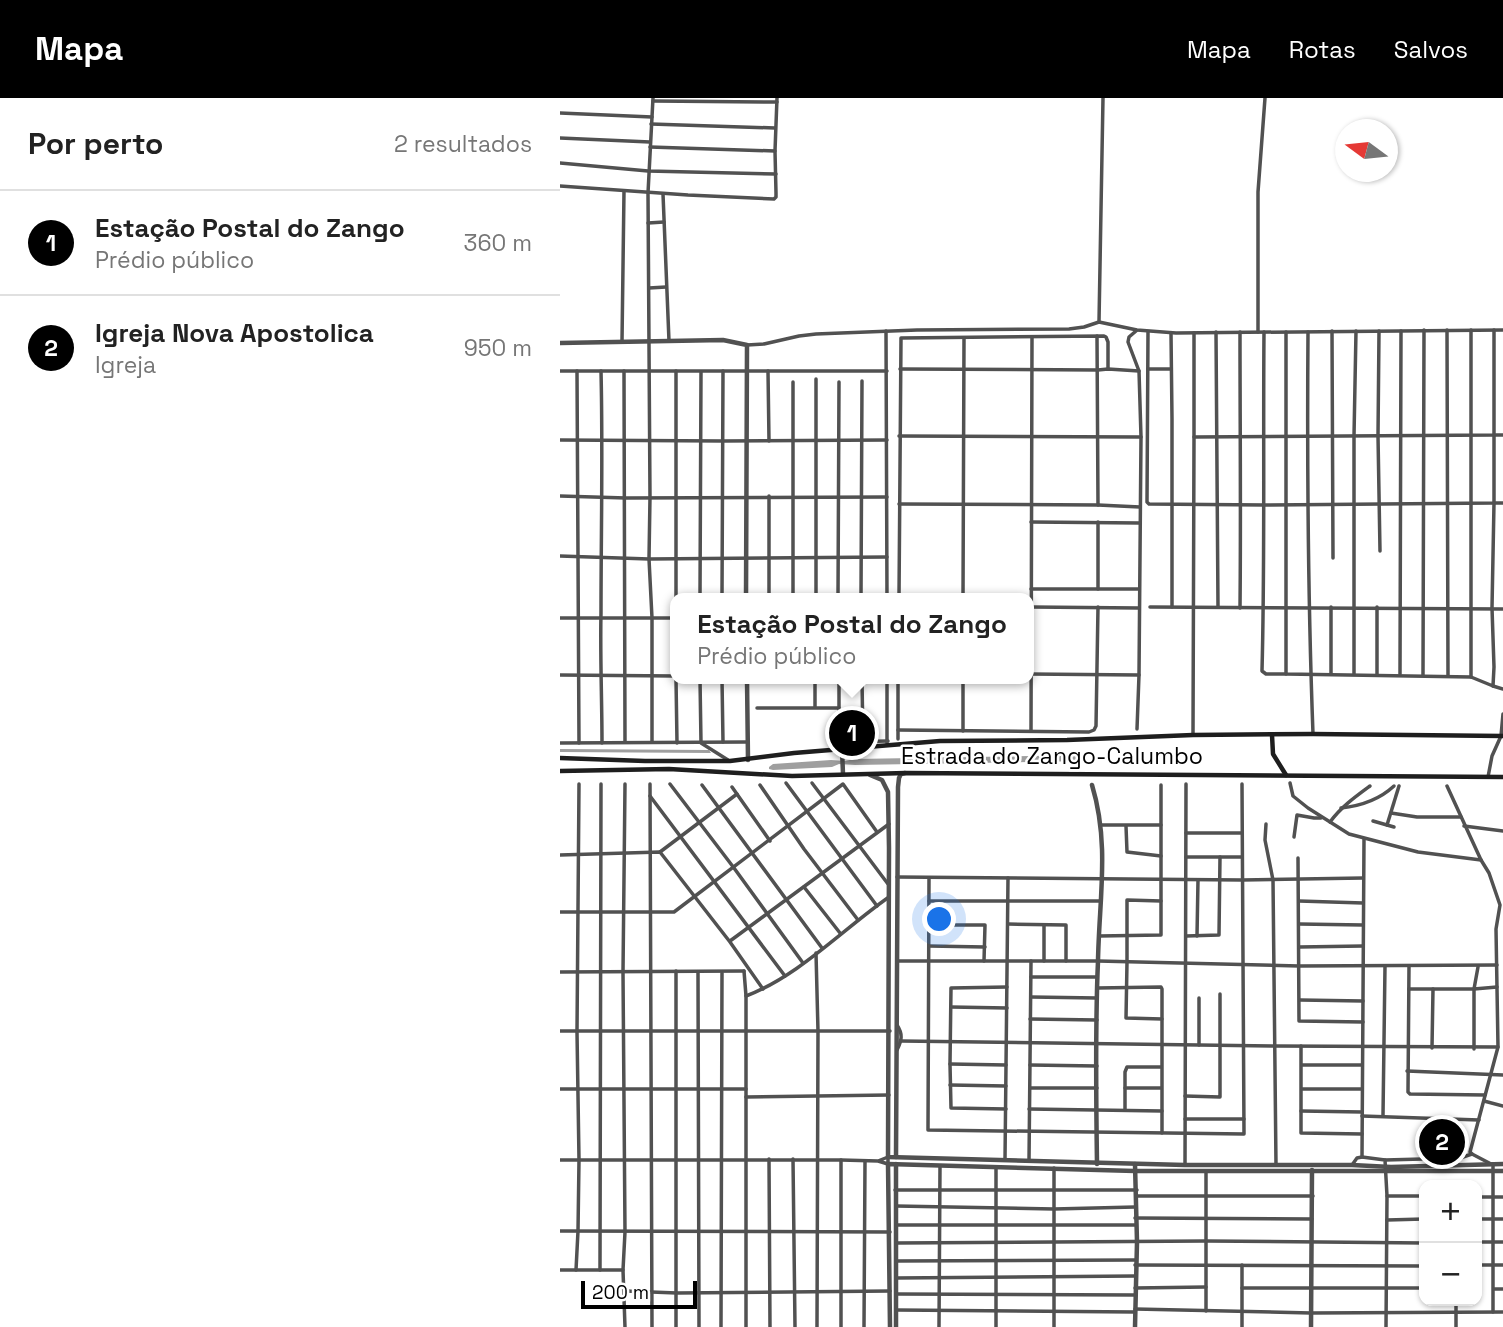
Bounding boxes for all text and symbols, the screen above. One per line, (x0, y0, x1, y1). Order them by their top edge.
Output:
text: Mapa (35, 28, 123, 70)
text: Mapa (1187, 34, 1251, 65)
text: Rotas (1289, 34, 1356, 65)
text: Salvos (1394, 34, 1468, 65)
north arrow (1335, 119, 1398, 182)
text: Por perto (28, 124, 163, 163)
text: 2 resultados (394, 129, 532, 159)
text: Estação Postal do Zango (95, 211, 405, 245)
text: 1 (46, 228, 56, 258)
text: 360 m (464, 228, 532, 258)
text: Prédio público (95, 245, 254, 275)
text: Igreja Nova Apostolica (95, 316, 374, 350)
text: 2 (44, 333, 58, 363)
text: 950 m (464, 333, 532, 363)
text: Igreja (95, 350, 156, 380)
popup (670, 593, 1034, 684)
text: Estação Postal do Zango (697, 607, 1007, 641)
text: Prédio público (697, 641, 856, 671)
pin: 1 (829, 707, 875, 759)
street label: Estrada do Zango-Calumbo (901, 741, 1203, 771)
your location (922, 902, 956, 936)
pin: 2 (1419, 1116, 1465, 1168)
map controls (1419, 1180, 1482, 1306)
button: + (1419, 1180, 1482, 1243)
button: − (1419, 1243, 1482, 1306)
scale bar (581, 1278, 696, 1310)
text: 200 m (592, 1280, 649, 1305)

